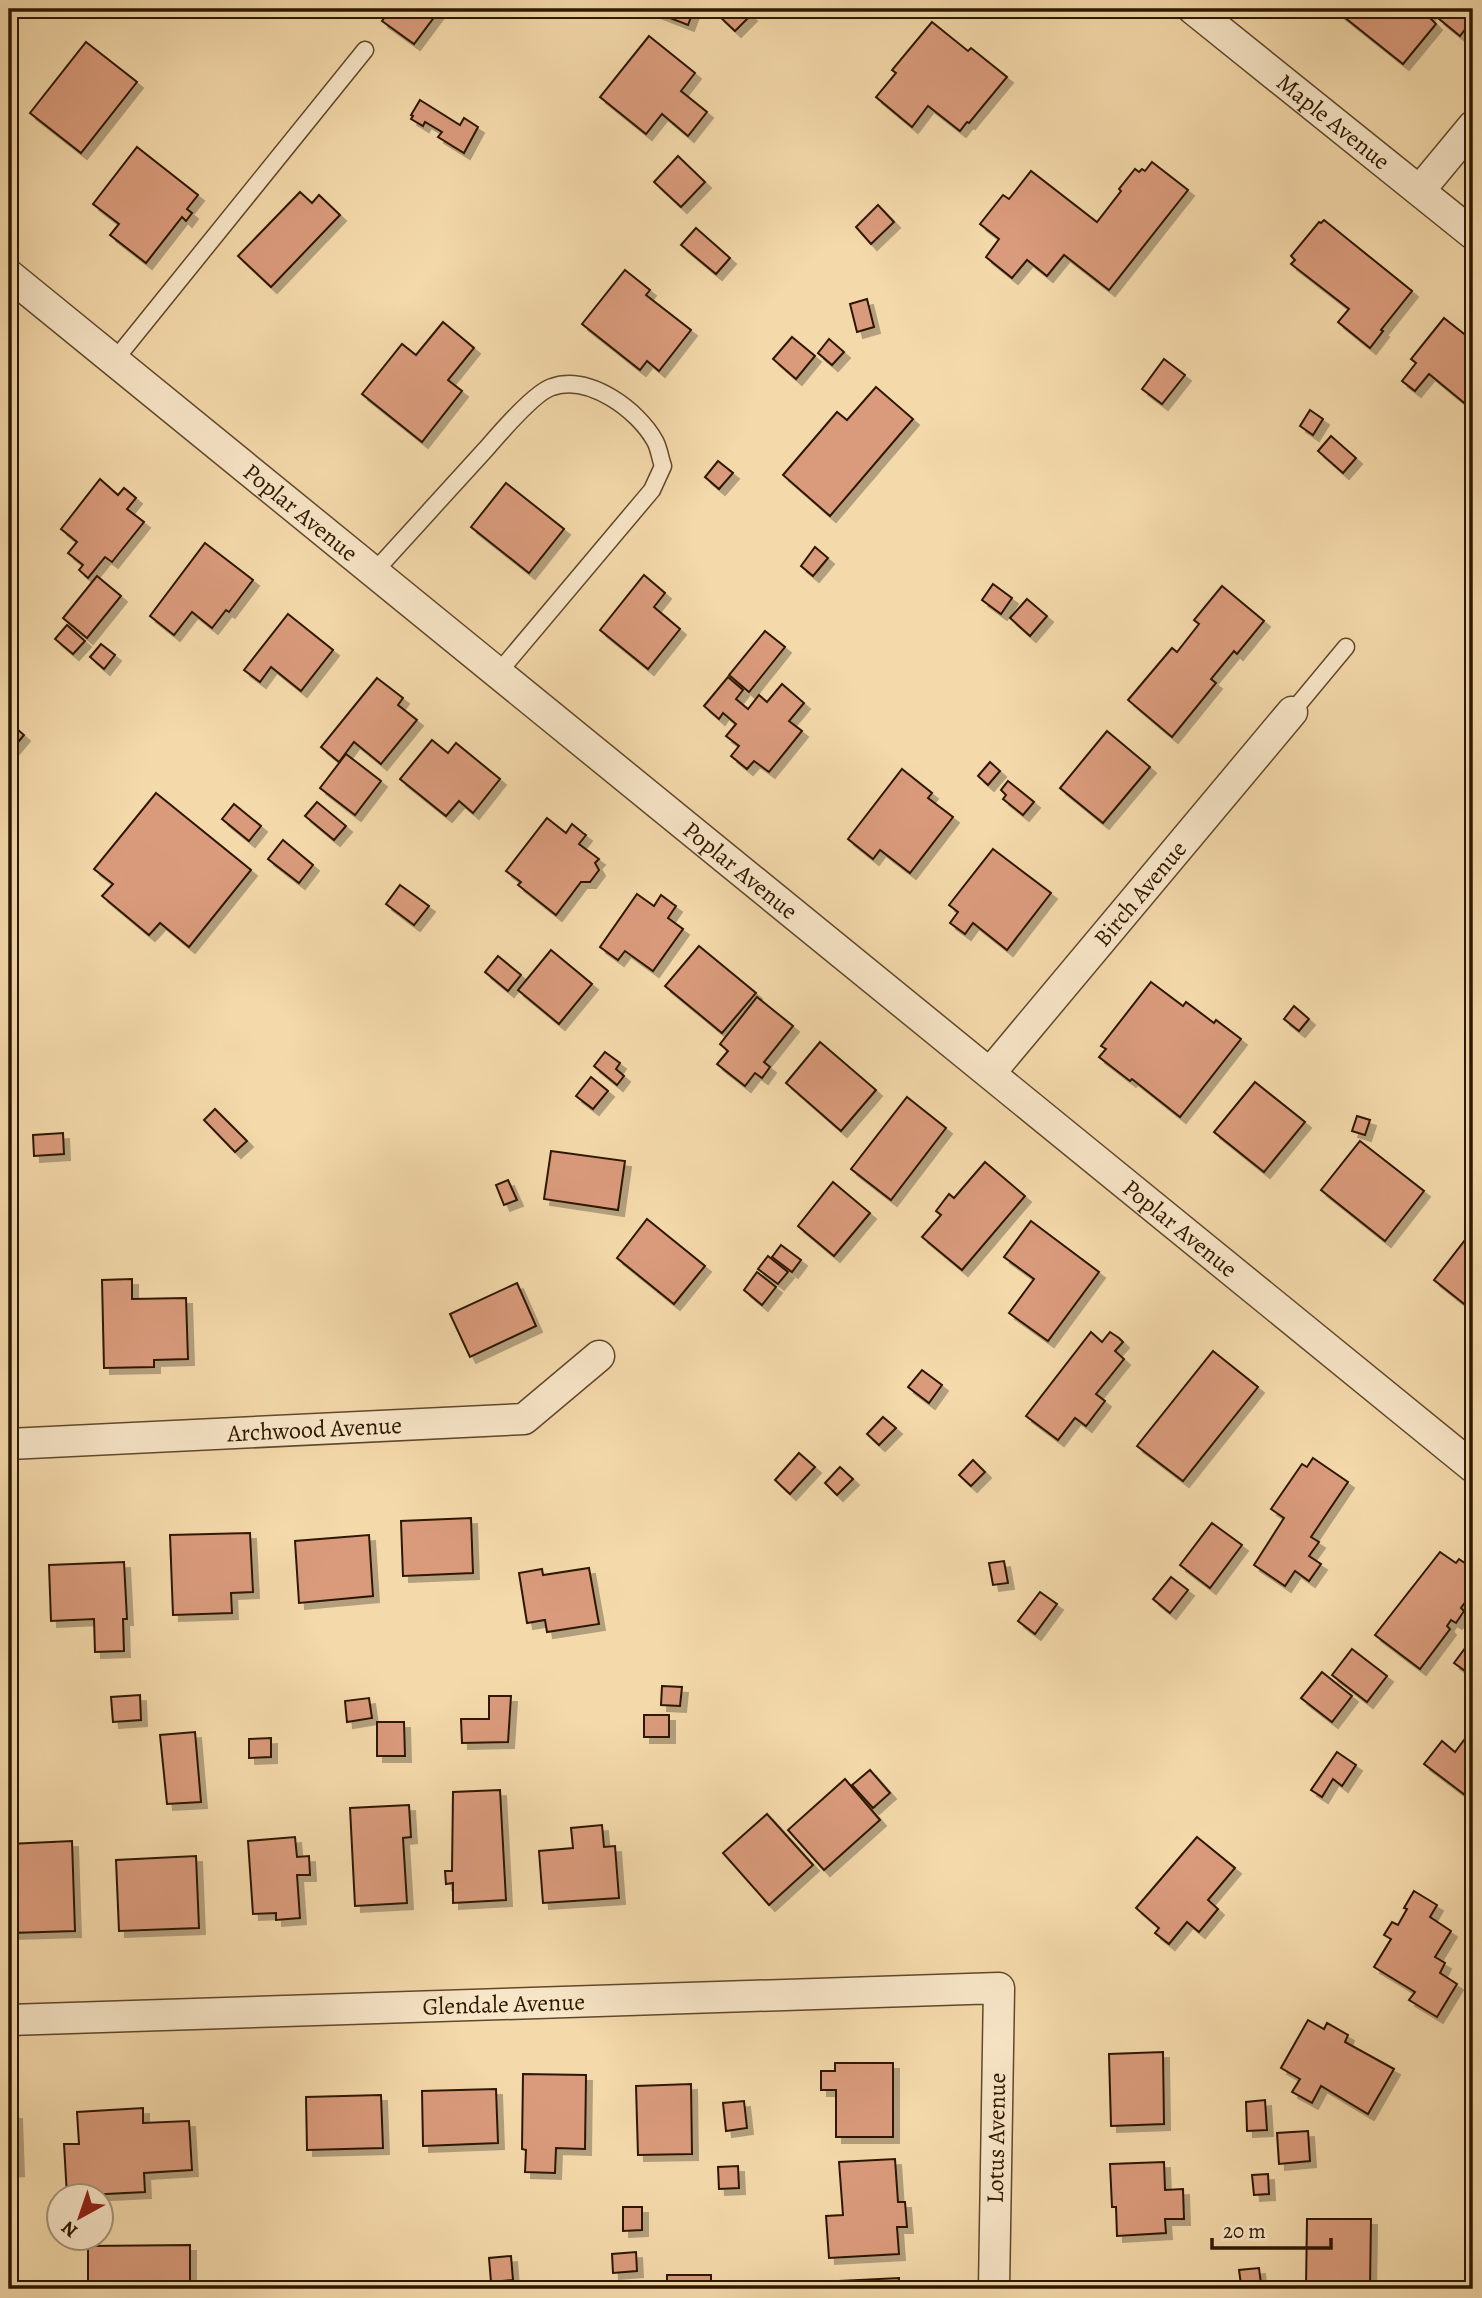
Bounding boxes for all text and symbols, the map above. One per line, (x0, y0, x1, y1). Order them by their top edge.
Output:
street label: Maple Avenue (1270, 66, 1397, 177)
street label: Poplar Avenue (236, 456, 365, 569)
street label: Poplar Avenue (676, 814, 804, 927)
street label: Birch Avenue (1086, 834, 1194, 953)
street label: Poplar Avenue (1116, 1172, 1244, 1285)
street label: Archwood Avenue (226, 1409, 403, 1449)
street label: Glendale Avenue (422, 1985, 585, 2023)
street label: Lotus Avenue (979, 2072, 1013, 2204)
north arrow (46, 2182, 116, 2252)
scale bar (1212, 2207, 1332, 2251)
text: N (56, 2215, 83, 2244)
text: 20 m (1223, 2217, 1266, 2245)

